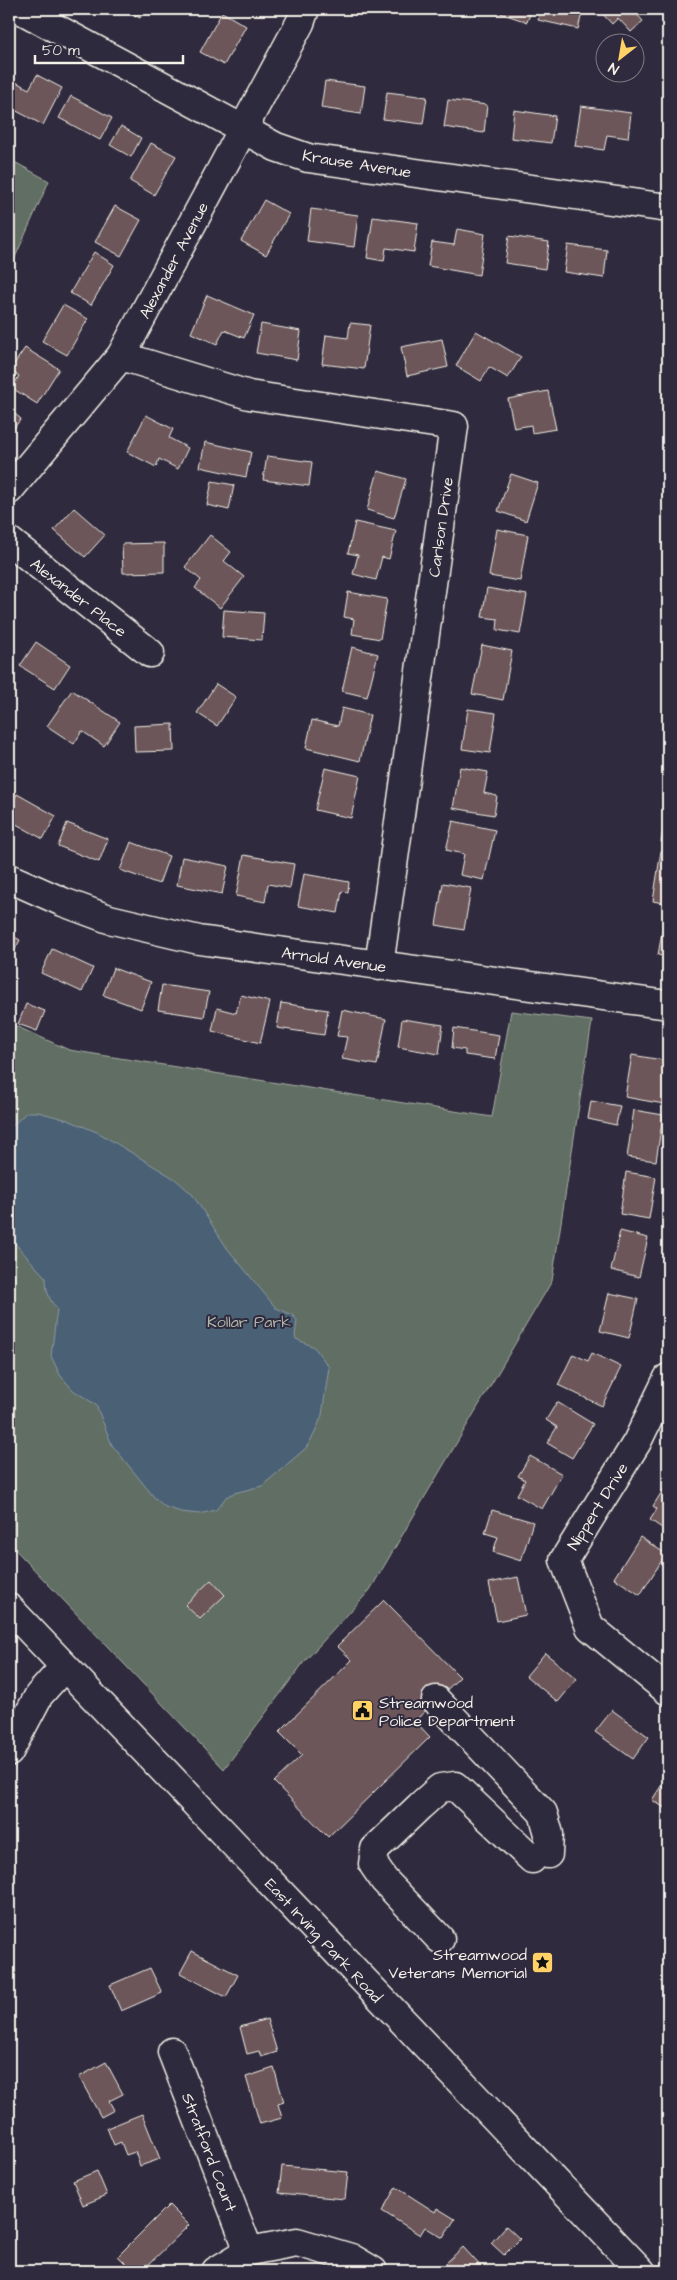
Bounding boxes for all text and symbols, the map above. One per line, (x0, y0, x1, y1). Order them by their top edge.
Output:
scale bar (35, 32, 182, 64)
north arrow (594, 32, 644, 82)
text: 50 m (42, 40, 80, 61)
text: N (605, 57, 623, 79)
street label: Krause Avenue (301, 145, 413, 183)
street label: Alexander Avenue (134, 198, 214, 323)
street label: Carlson Drive (423, 475, 459, 579)
street label: Alexander Place (26, 553, 131, 643)
street label: Arnold Avenue (280, 942, 388, 978)
park label: Kollar Park (207, 1311, 291, 1333)
street label: Nippert Drive (562, 1458, 634, 1554)
place label: Streamwood Police Department (379, 1692, 516, 1732)
public building icon: Streamwood Police Department (351, 1699, 375, 1723)
street label: East Irving Park Road (259, 1873, 387, 2009)
place label: Streamwood Veterans Memorial (389, 1944, 527, 1984)
place icon: Streamwood Veterans Memorial (531, 1951, 555, 1975)
street label: Stratford Court (176, 2090, 242, 2216)

